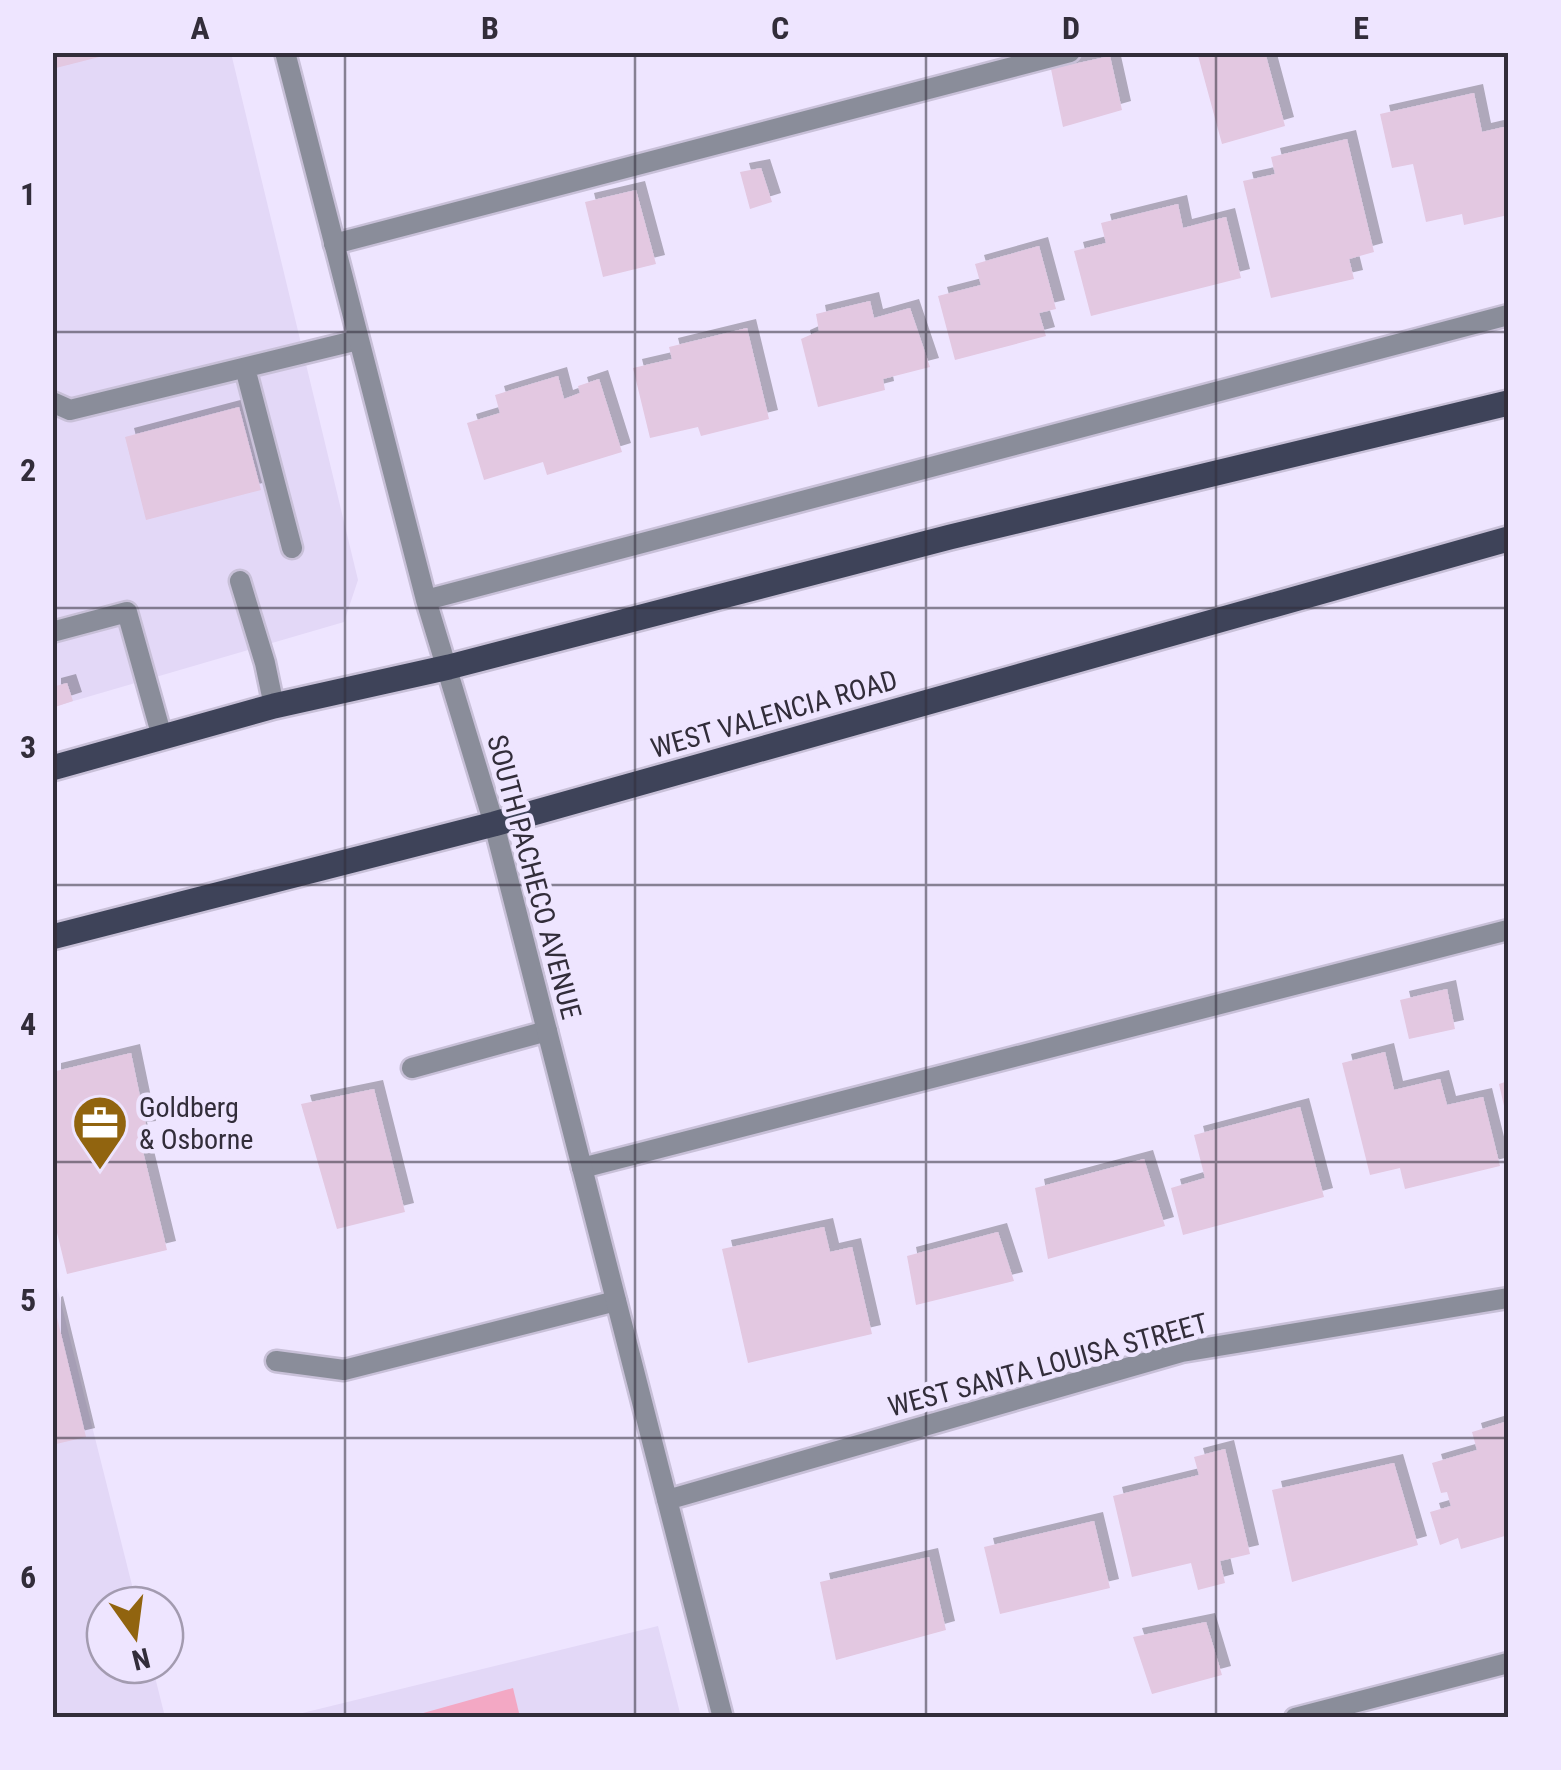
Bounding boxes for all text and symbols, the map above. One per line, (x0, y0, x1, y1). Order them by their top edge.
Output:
text: A (190, 9, 210, 47)
text: B (481, 9, 499, 47)
text: C (771, 9, 789, 47)
text: D (1062, 9, 1080, 47)
text: E (1353, 9, 1369, 47)
text: 1 (20, 175, 36, 213)
text: 2 (20, 451, 36, 489)
street label: WEST VALENCIA ROAD (647, 663, 901, 765)
text: 3 (20, 728, 36, 766)
street label: SOUTH PACHECO AVENUE (480, 731, 588, 1023)
text: 4 (20, 1005, 36, 1043)
place label: Goldberg & Osborne (139, 1091, 253, 1156)
office icon: Goldberg & Osborne (70, 1093, 130, 1172)
text: 5 (20, 1281, 36, 1319)
street label: WEST SANTA LOUISA STREET (885, 1306, 1211, 1424)
text: 6 (20, 1558, 36, 1596)
north arrow (85, 1585, 185, 1685)
text: N (129, 1641, 153, 1677)

